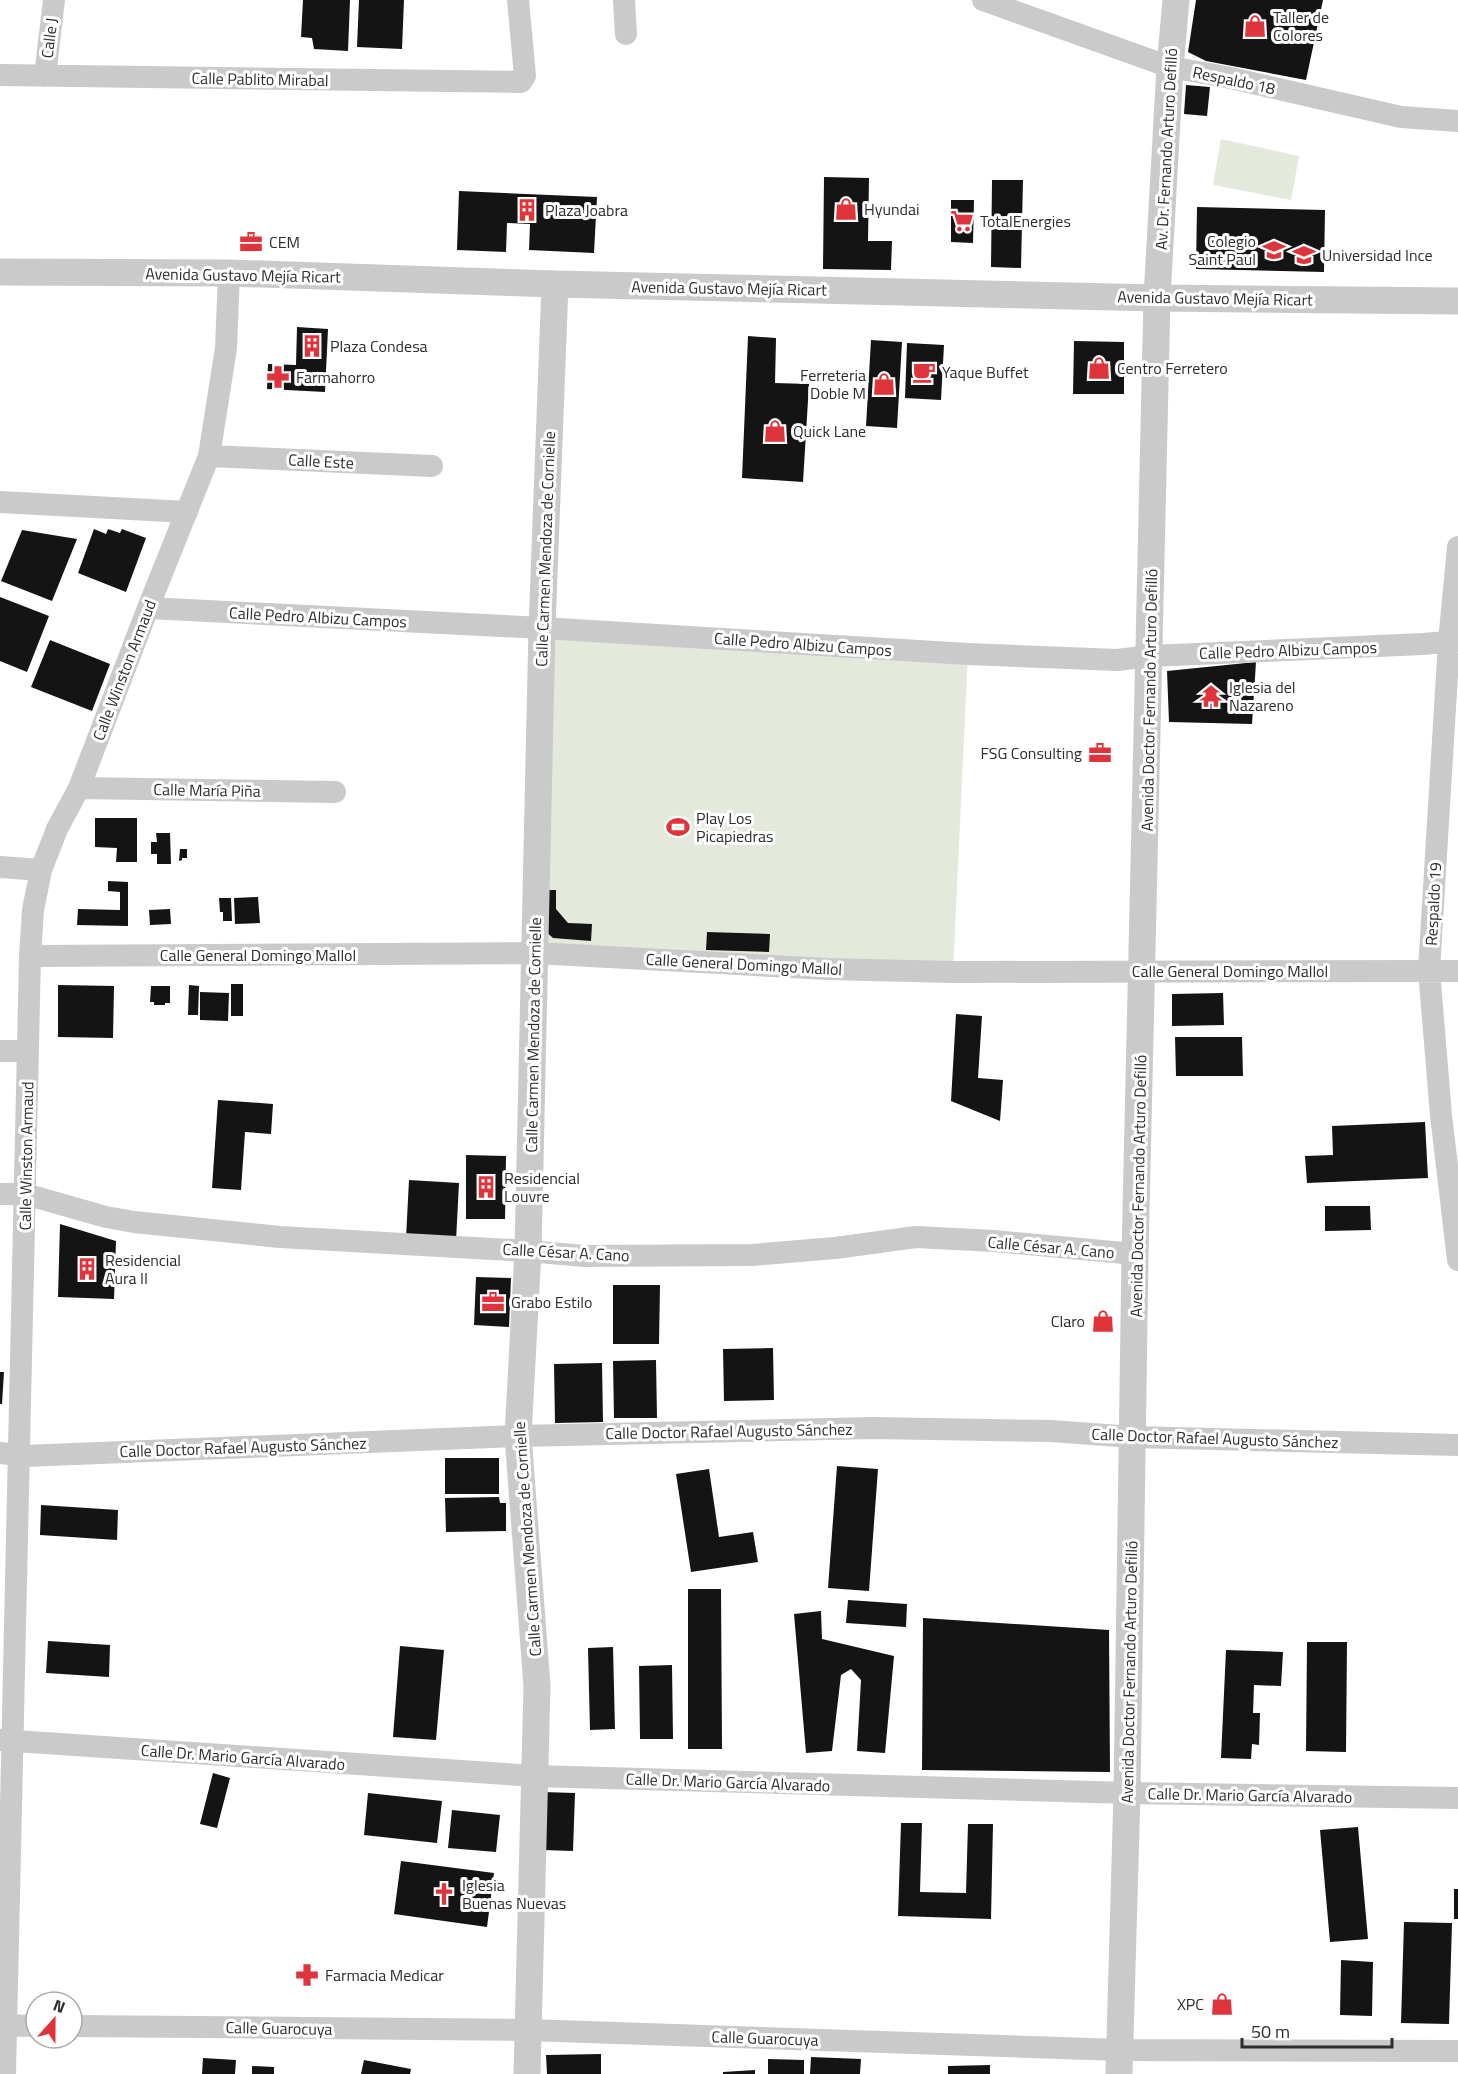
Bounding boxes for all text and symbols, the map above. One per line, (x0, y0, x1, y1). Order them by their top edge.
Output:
place label: Taller de Colores (1273, 5, 1329, 47)
shop icon: Taller de Colores (1242, 13, 1268, 39)
street label: Calle J (35, 17, 63, 59)
street label: Av. Dr. Fernando Arturo Defilló (1149, 47, 1183, 251)
street label: Respaldo 18 (1191, 60, 1277, 100)
street label: Calle Pablito Mirabal (191, 66, 329, 92)
shop icon: Hyundai (833, 196, 859, 222)
building icon: Plaza Joabra (514, 197, 540, 223)
place label: Hyundai (864, 197, 920, 221)
place label: Plaza Joabra (545, 198, 628, 222)
supermarket icon: TotalEnergies (949, 208, 975, 234)
place label: TotalEnergies (980, 209, 1071, 233)
office icon: CEM (238, 229, 264, 255)
place label: Colegio Saint Paul (1189, 229, 1256, 271)
place label: CEM (269, 230, 300, 254)
school or university icon: Colegio Saint Paul (1261, 237, 1287, 263)
school or university icon: Universidad Ince (1291, 242, 1317, 268)
place label: Universidad Ince (1322, 243, 1432, 267)
street label: Avenida Gustavo Mejía Ricart (145, 261, 341, 289)
street label: Avenida Gustavo Mejía Ricart (631, 274, 827, 302)
street label: Avenida Gustavo Mejía Ricart (1117, 284, 1313, 312)
building icon: Plaza Condesa (299, 333, 325, 359)
place label: Plaza Condesa (330, 334, 428, 358)
shop icon: Centro Ferretero (1086, 355, 1112, 381)
place label: Centro Ferretero (1117, 356, 1228, 380)
cafe icon: Yaque Buffet (911, 359, 937, 385)
place label: Yaque Buffet (942, 360, 1029, 384)
place label: Ferreteria Doble M (800, 363, 866, 405)
pharmacy icon: Farmahorro (265, 364, 291, 390)
place label: Farmahorro (296, 365, 375, 389)
shop icon: Ferreteria Doble M (871, 371, 897, 397)
shop icon: Quick Lane (762, 418, 788, 444)
place label: Quick Lane (793, 419, 866, 443)
street label: Calle Carmen Mendoza de Cornielle (529, 431, 561, 667)
street label: Calle Este (288, 447, 354, 475)
street label: Avenida Doctor Fernando Arturo Defilló (1135, 568, 1163, 832)
street label: Calle Winston Armaud (86, 596, 162, 744)
street label: Calle Pedro Albizu Campos (229, 600, 407, 634)
street label: Calle Pedro Albizu Campos (713, 626, 893, 662)
street label: Calle Pedro Albizu Campos (1199, 635, 1377, 665)
place label: Iglesia del Nazareno (1229, 675, 1296, 717)
temple icon: Iglesia del Nazareno (1198, 683, 1224, 709)
office icon: FSG Consulting (1087, 740, 1113, 766)
place label: FSG Consulting (981, 741, 1082, 765)
street label: Calle María Piña (153, 777, 261, 803)
place label: Play Los Picapiedras (696, 806, 773, 848)
sports icon: Play Los Picapiedras (665, 814, 691, 840)
street label: Respaldo 19 (1419, 862, 1447, 946)
street label: Calle Carmen Mendoza de Cornielle (519, 917, 547, 1153)
street label: Calle General Domingo Mallol (160, 943, 356, 967)
street label: Calle General Domingo Mallol (645, 947, 843, 981)
street label: Calle General Domingo Mallol (1132, 959, 1328, 983)
street label: Avenida Doctor Fernando Arturo Defilló (1124, 1054, 1152, 1318)
street label: Calle Winston Armaud (13, 1081, 39, 1231)
place label: Residencial Louvre (504, 1166, 580, 1208)
building icon: Residencial Louvre (473, 1174, 499, 1200)
street label: Calle César A. Cano (987, 1230, 1115, 1264)
street label: Calle César A. Cano (502, 1237, 630, 1267)
place label: Residencial Aura II (105, 1248, 181, 1290)
building icon: Residencial Aura II (74, 1256, 100, 1282)
office icon: Grabo Estilo (480, 1289, 506, 1315)
place label: Grabo Estilo (511, 1290, 592, 1314)
shop icon: Claro (1090, 1308, 1116, 1334)
place label: Claro (1051, 1309, 1085, 1333)
street label: Calle Doctor Rafael Augusto Sánchez (605, 1417, 853, 1445)
street label: Calle Carmen Mendoza de Cornielle (507, 1421, 547, 1657)
street label: Calle Doctor Rafael Augusto Sánchez (1091, 1422, 1339, 1454)
street label: Calle Doctor Rafael Augusto Sánchez (119, 1431, 367, 1463)
street label: Avenida Doctor Fernando Arturo Defilló (1115, 1540, 1143, 1804)
street label: Calle Dr. Mario García Alvarado (140, 1738, 346, 1776)
street label: Calle Dr. Mario García Alvarado (625, 1766, 831, 1798)
street label: Calle Dr. Mario García Alvarado (1147, 1781, 1353, 1809)
place label: Iglesia Buenas Nuevas (462, 1873, 566, 1915)
church icon: Iglesia Buenas Nuevas (431, 1881, 457, 1907)
pharmacy icon: Farmacia Medicar (294, 1962, 320, 1988)
place label: Farmacia Medicar (325, 1963, 444, 1987)
north arrow (24, 1990, 84, 2050)
shop icon: XPC (1209, 1991, 1235, 2017)
place label: XPC (1177, 1992, 1204, 2016)
text: N (50, 1993, 69, 2019)
scale bar (1242, 2011, 1392, 2049)
street label: Calle Guarocuya (225, 2015, 333, 2041)
text: 50 m (1251, 2018, 1290, 2045)
street label: Calle Guarocuya (711, 2024, 819, 2052)

